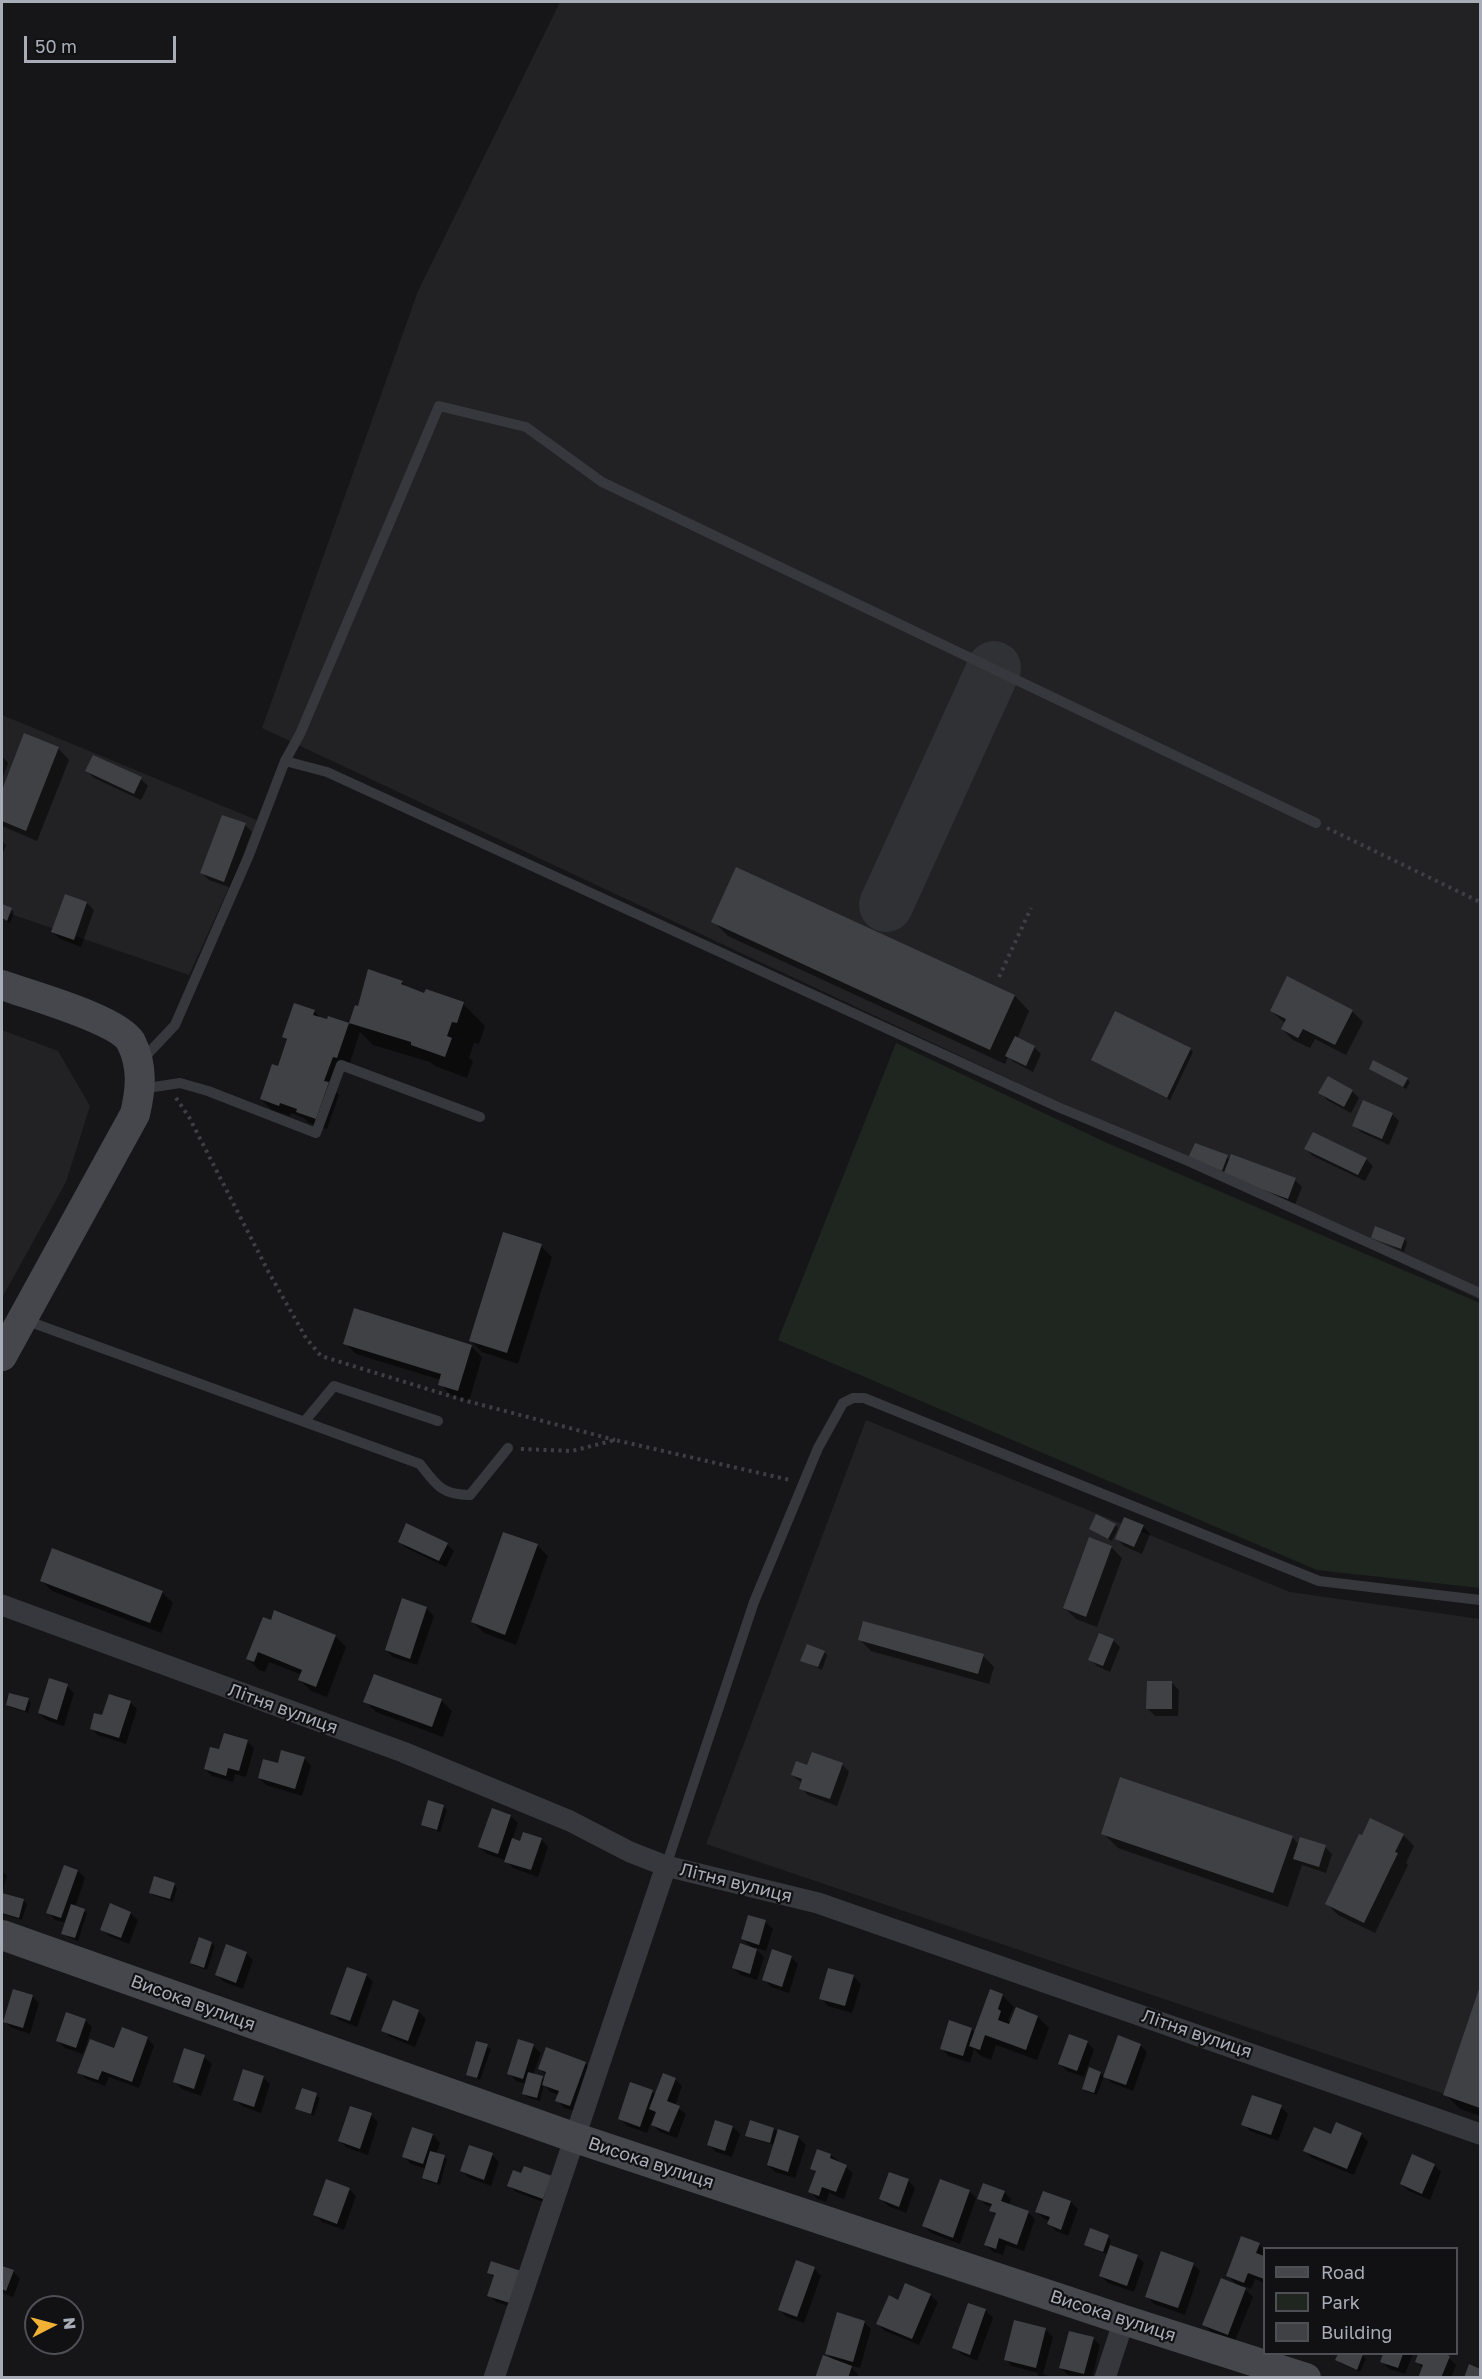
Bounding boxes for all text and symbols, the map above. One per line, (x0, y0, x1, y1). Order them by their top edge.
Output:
scale bar (27, 24, 178, 62)
text: 50 m (35, 35, 77, 57)
street label: Літня вулиця (225, 1679, 341, 1739)
street label: Літня вулиця (678, 1859, 794, 1907)
street label: Висока вулиця (128, 1970, 258, 2036)
street label: Літня вулиця (1139, 2005, 1255, 2063)
street label: Висока вулиця (585, 2132, 717, 2194)
legend (1263, 2247, 1458, 2355)
text: Road (1321, 2261, 1365, 2283)
street label: Висока вулиця (1047, 2285, 1179, 2347)
text: Park (1321, 2291, 1360, 2313)
north arrow (24, 2295, 84, 2355)
text: N (59, 2316, 80, 2330)
text: Building (1321, 2321, 1392, 2343)

